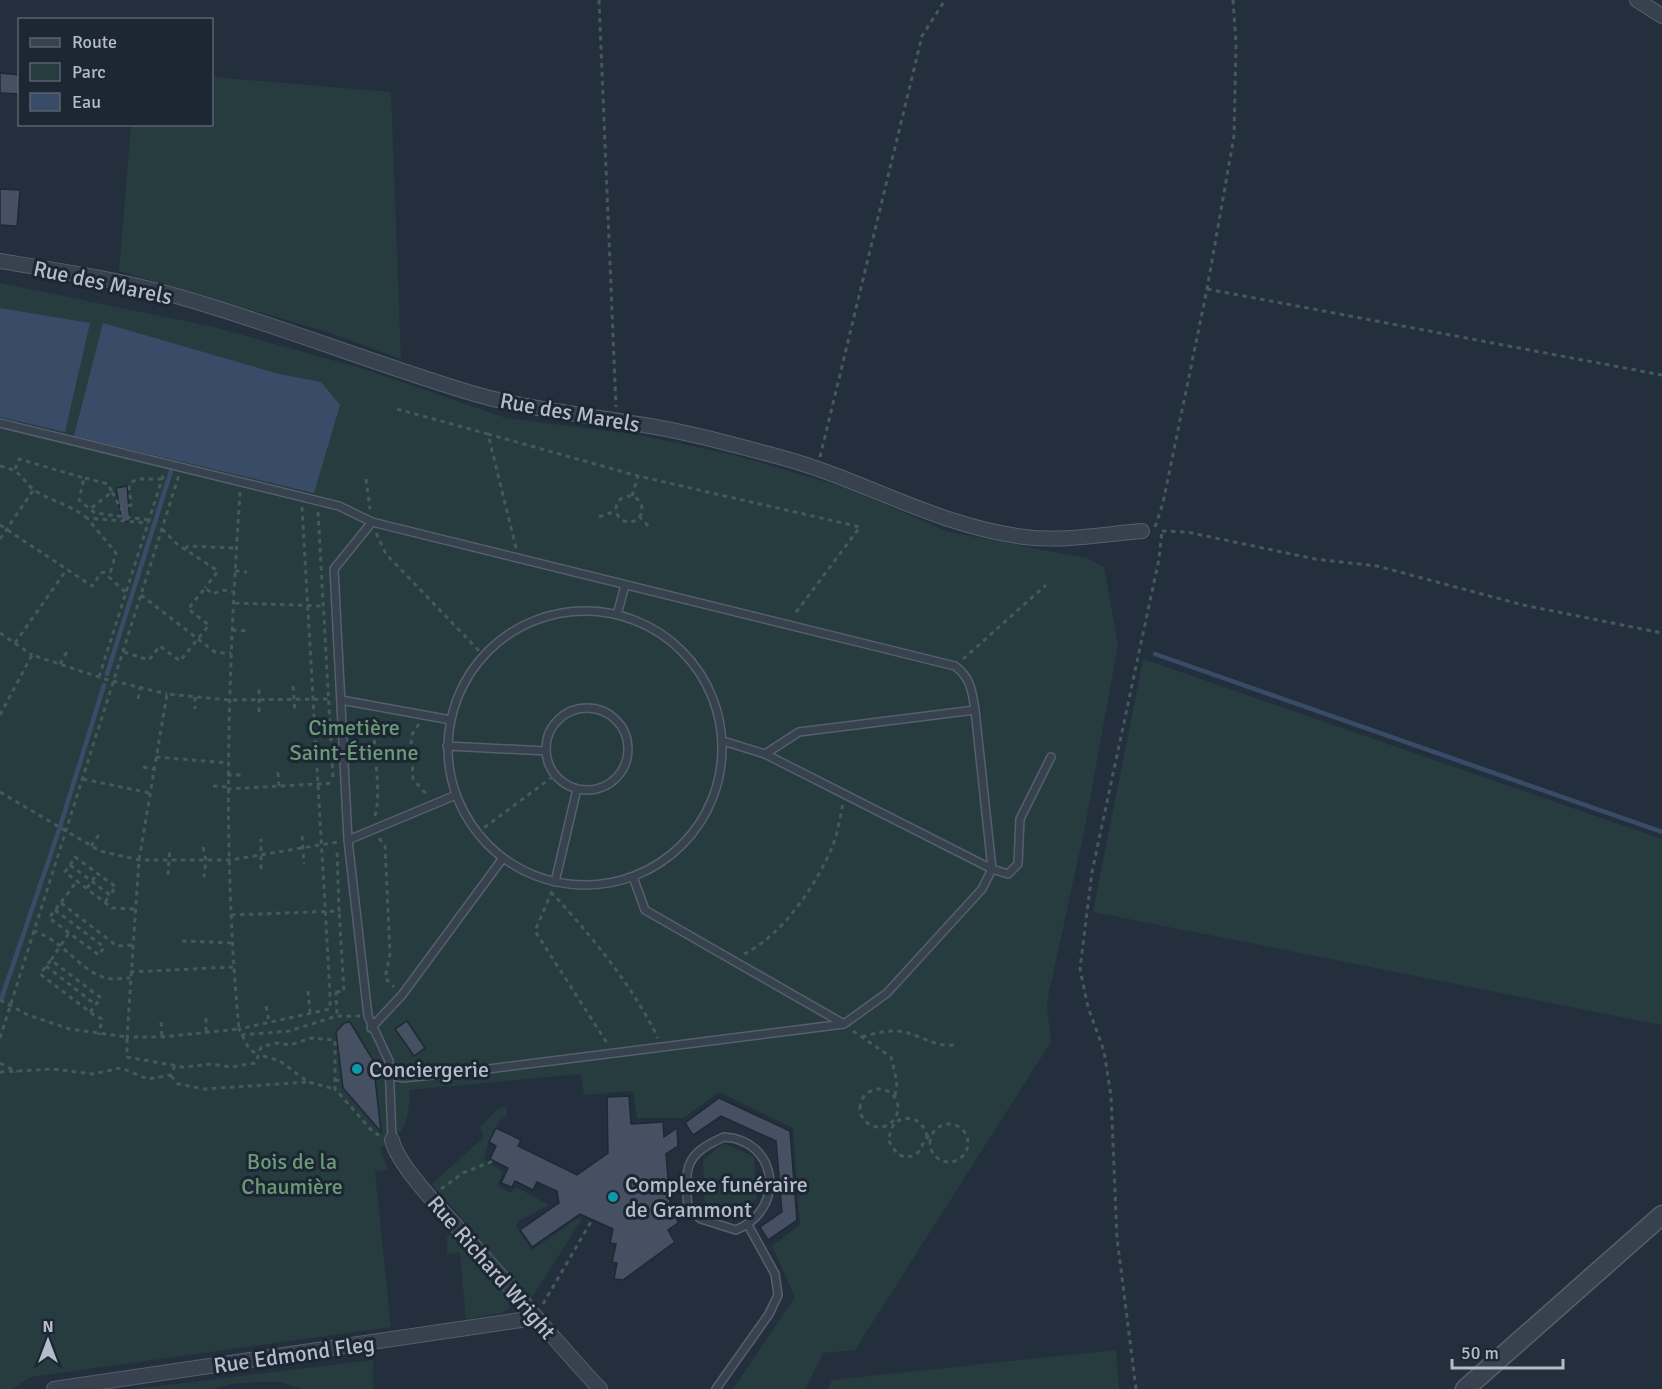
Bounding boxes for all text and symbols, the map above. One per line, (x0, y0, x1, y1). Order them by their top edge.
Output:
legend (18, 18, 213, 126)
text: Route (72, 31, 117, 53)
text: Parc (72, 61, 106, 83)
text: Eau (72, 91, 101, 113)
street label: Rue des Marels (31, 255, 175, 310)
street label: Rue des Marels (498, 387, 642, 438)
park label: Cimetière Saint-Étienne (290, 714, 418, 766)
place label: Conciergerie (369, 1056, 489, 1083)
marker: Conciergerie (350, 1062, 364, 1076)
park label: Bois de la Chaumière (241, 1148, 343, 1200)
place label: Complexe funéraire de Grammont (625, 1171, 808, 1223)
street label: Rue Richard Wright (422, 1190, 562, 1345)
marker: Complexe funéraire de Grammont (606, 1190, 620, 1204)
north arrow (18, 1311, 78, 1371)
text: N (42, 1317, 54, 1337)
street label: Rue Edmond Fleg (212, 1330, 376, 1379)
scale bar (1452, 1332, 1563, 1370)
text: 50 m (1461, 1342, 1499, 1364)

